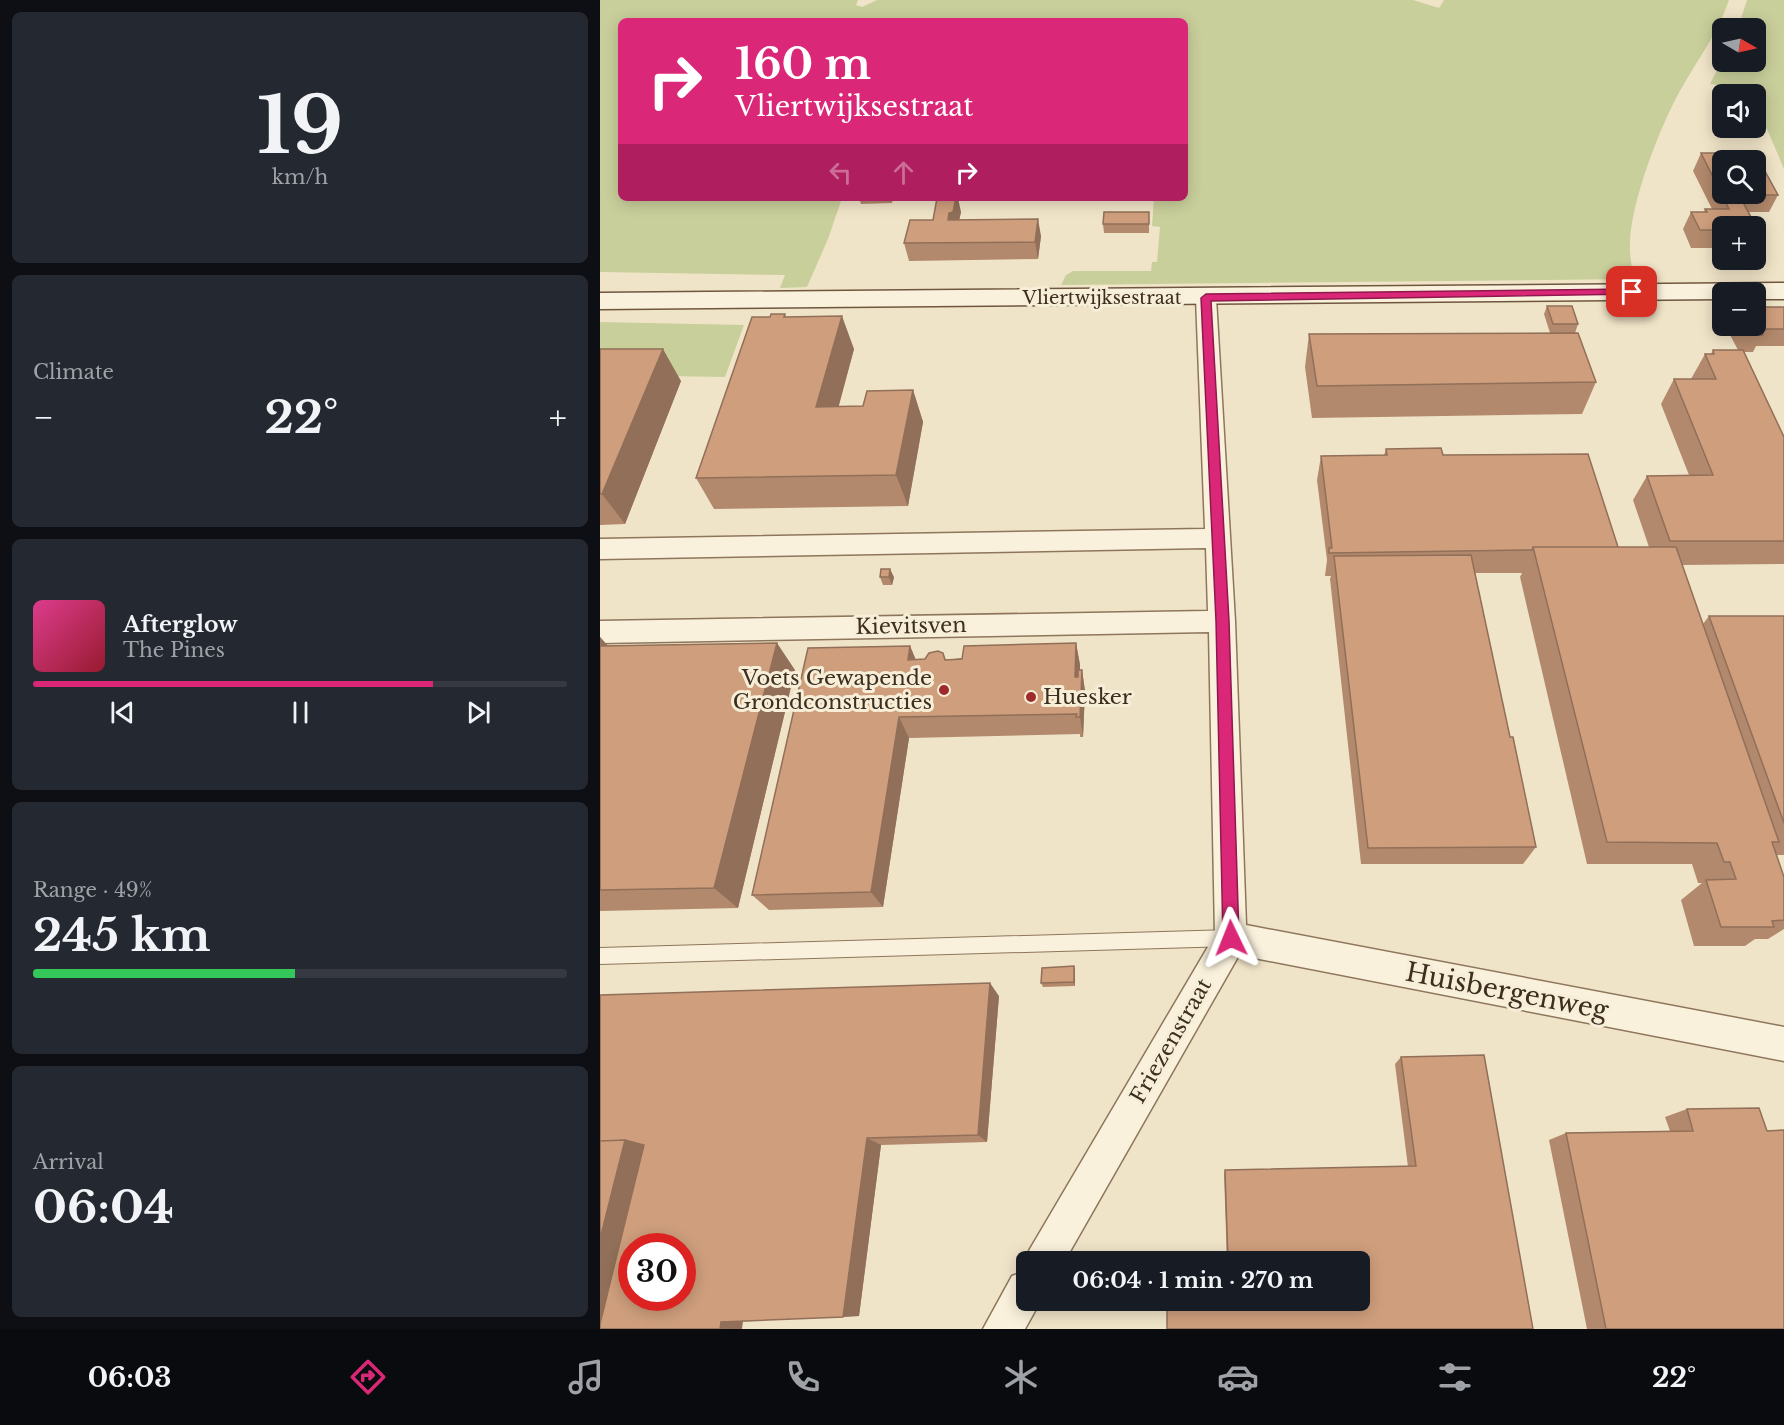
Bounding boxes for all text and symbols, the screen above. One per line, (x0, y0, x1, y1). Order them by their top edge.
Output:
north arrow (1712, 18, 1766, 72)
map controls (1712, 18, 1766, 336)
text: 160 m (735, 38, 871, 90)
icon: right (636, 42, 714, 120)
text: 19 (257, 77, 343, 174)
button: sound (1712, 84, 1766, 138)
text: Vliertwijksestraat (735, 90, 974, 123)
button: search (1712, 150, 1766, 204)
icon: left (824, 156, 857, 189)
icon: ahead (887, 156, 920, 189)
icon: right (950, 156, 983, 189)
text: km/h (272, 165, 328, 189)
button: + (1712, 216, 1766, 270)
pin (1606, 266, 1657, 317)
icon: arrive (1615, 275, 1648, 308)
button: − (1712, 282, 1766, 336)
street label: Vliertwijksestraat (1021, 287, 1182, 309)
text: Climate (33, 360, 114, 384)
text: 22° (265, 389, 338, 445)
text: − (33, 397, 54, 438)
text: + (549, 397, 567, 438)
text: Afterglow (123, 611, 238, 638)
street label: Kievitsven (855, 612, 967, 640)
text: The Pines (123, 638, 225, 662)
place label: Voets Gewapende Grondconstructies (733, 665, 932, 715)
marker: Voets Gewapende Grondconstructies (937, 683, 951, 697)
place label: Huesker (1043, 684, 1132, 710)
marker: Huesker (1024, 690, 1038, 704)
icon: previous (106, 696, 139, 729)
icon: pause (284, 696, 317, 729)
icon: next (462, 696, 495, 729)
text: Range · 49% (33, 878, 152, 902)
position arrow (1199, 906, 1263, 970)
text: 245 km (33, 907, 211, 963)
street label: Huisbergenweg (1403, 956, 1612, 1026)
street label: Friezenstraat (1125, 974, 1217, 1108)
text: Arrival (33, 1150, 104, 1174)
text: 06:04 (33, 1179, 174, 1235)
speed limit sign: 30 (618, 1233, 696, 1311)
text: 06:04 · 1 min · 270 m (1073, 1267, 1313, 1294)
icon: directions (347, 1356, 389, 1398)
icon: music (565, 1356, 607, 1398)
icon: phone (782, 1356, 824, 1398)
icon: climate (1000, 1356, 1042, 1398)
icon: car (1217, 1356, 1259, 1398)
icon: filters (1434, 1356, 1476, 1398)
text: 06:03 (88, 1361, 172, 1394)
text: 22° (1652, 1361, 1696, 1394)

